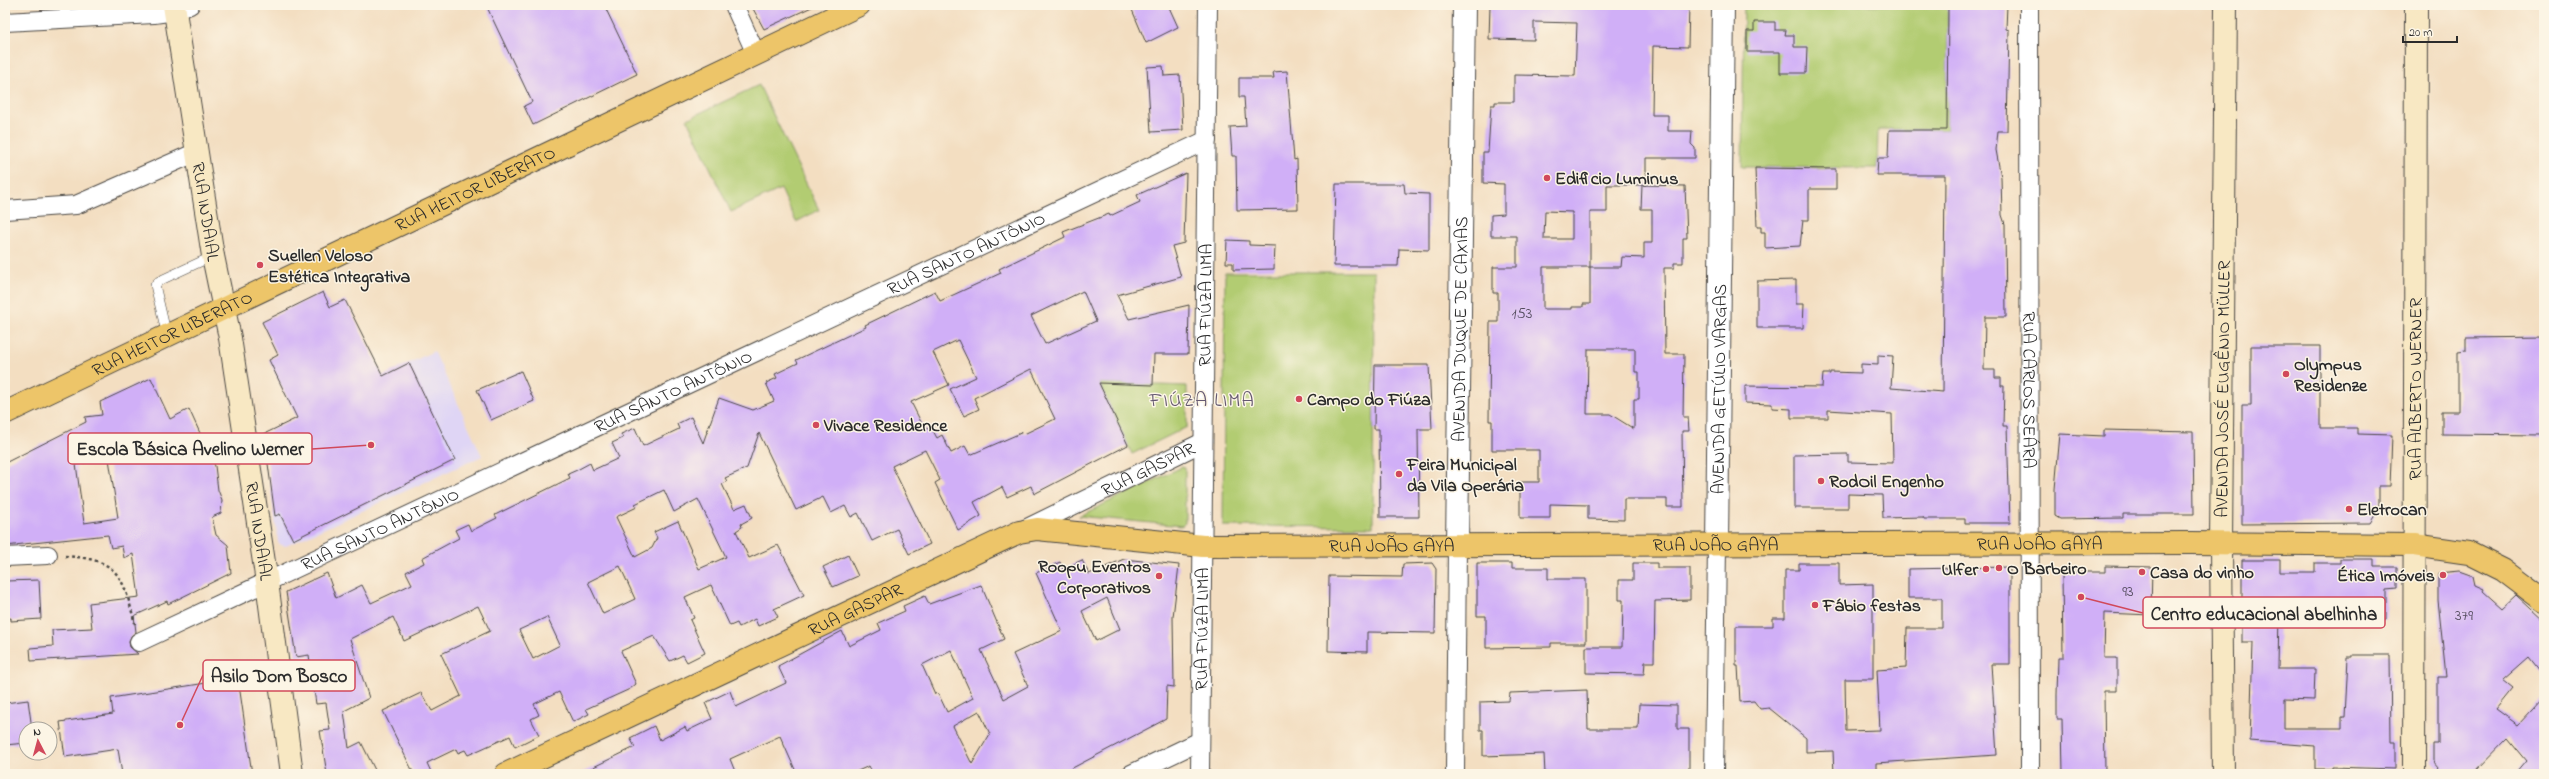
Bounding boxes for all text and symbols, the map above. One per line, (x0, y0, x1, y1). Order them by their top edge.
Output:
scale bar (2403, 18, 2457, 44)
text: 20 m (2409, 24, 2432, 42)
street label: RUA HEITOR LIBERATO (391, 141, 561, 240)
street label: RUA INDAIAL (184, 161, 225, 264)
place label: Edificio Luminus (1555, 167, 1678, 193)
marker: Edificio Luminus (1542, 173, 1552, 183)
street label: RUA SANTO ANTÔNIO (884, 207, 1050, 303)
street label: AVENIDA DUQUE DE CAXIAS (1447, 216, 1476, 442)
street label: RUA FIÚZA LIMA (1193, 243, 1221, 367)
place label: Suellen Veloso Estética Integrativa (268, 244, 411, 292)
marker: Suellen Veloso Estética Integrativa (255, 260, 265, 270)
street label: AVENIDA JOSÉ EUGÊNIO MÜLLER (2210, 260, 2239, 518)
street label: AVENIDA GETÚLIO VARGAS (1707, 284, 1735, 494)
street label: RUA HEITOR LIBERATO (88, 286, 257, 385)
street label: RUA ALBERTO WERNER (2404, 298, 2430, 480)
house number: 153 (1512, 302, 1532, 326)
street label: RUA CARLOS SEÁRA (2014, 311, 2041, 469)
street label: RUA SANTO ANTÔNIO (590, 344, 757, 441)
place label: Olympus Residenze (2294, 353, 2368, 400)
marker: Olympus Residenze (2281, 369, 2291, 379)
district label: FIÚZA LIMA (1148, 387, 1255, 416)
place label: Campo do Fiúza (1307, 388, 1431, 414)
marker: Campo do Fiúza (1294, 394, 1304, 404)
place label: Vivace Residence (823, 414, 948, 440)
marker: Vivace Residence (811, 420, 821, 430)
callout: Escola Básica Avelino Werner (68, 433, 312, 464)
text: Escola Básica Avelino Werner (76, 437, 305, 464)
street label: RUA GASPAR (1098, 437, 1200, 505)
place label: Feira Municipal da Vila Operária (1406, 453, 1524, 500)
marker: Feira Municipal da Vila Operária (1394, 469, 1404, 479)
place label: RodOil Engenho (1829, 470, 1944, 497)
marker: RodOil Engenho (1816, 476, 1826, 486)
street label: RUA INDAIAL (237, 480, 278, 583)
street label: RUA SANTO ANTÔNIO (297, 482, 464, 579)
place label: Eletrocan (2357, 498, 2427, 524)
marker: Eletrocan (2344, 504, 2354, 514)
street label: RUA JOÃO GAYA (1977, 532, 2103, 559)
street label: RUA JOÃO GAYA (1653, 533, 1779, 560)
street label: RUA JOÃO GAYA (1329, 534, 1455, 561)
place label: Roopu Eventos Corporativos (1038, 555, 1151, 602)
place label: O Barbeiro (2007, 557, 2087, 583)
place label: Ulfer (1942, 558, 1978, 584)
place label: Casa do vinho (2150, 561, 2254, 587)
marker: O Barbeiro (1994, 563, 2004, 573)
marker: Ulfer (1981, 564, 1991, 574)
place label: Ética Imóveis (2337, 564, 2435, 590)
street label: RUA FIÚZA LIMA (1190, 567, 1217, 691)
marker: Casa do vinho (2137, 567, 2147, 577)
marker: Ética Imóveis (2438, 570, 2448, 580)
marker: Roopu Eventos Corporativos (1154, 571, 1164, 581)
street label: RUA GASPAR (805, 578, 907, 644)
house number: 93 (2122, 580, 2134, 604)
place label: Fábio festas (1822, 594, 1921, 620)
callout: Centro educacional abelhinha (2143, 597, 2385, 628)
marker: Fábio festas (1810, 600, 1820, 610)
text: Centro educacional abelhinha (2151, 602, 2377, 629)
house number: 379 (2455, 604, 2473, 628)
callout: Asilo Dom Bosco (203, 660, 355, 691)
text: Asilo Dom Bosco (211, 664, 347, 691)
north arrow (18, 721, 58, 761)
text: N (33, 724, 42, 740)

